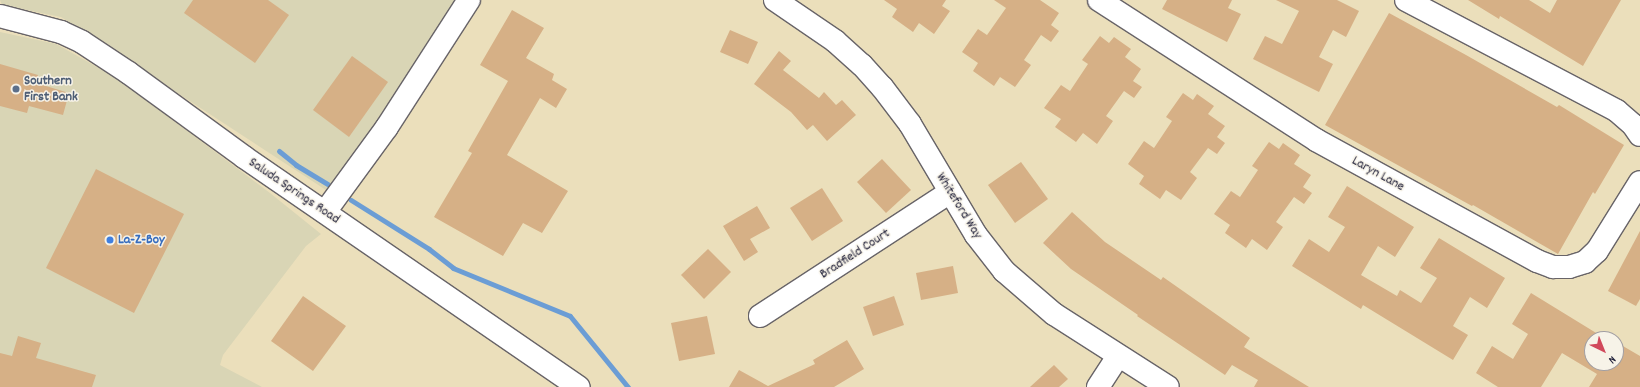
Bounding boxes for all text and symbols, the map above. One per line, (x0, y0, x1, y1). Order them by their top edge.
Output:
place label: Southern First Bank (24, 73, 78, 106)
marker: Southern First Bank (11, 84, 21, 94)
street label: Laryn Lane (1349, 153, 1407, 195)
street label: Saluda Springs Road (245, 154, 343, 228)
street label: Whiteford Way (932, 170, 986, 242)
street label: Bradfield Court (817, 225, 893, 283)
place label: La-Z-Boy (118, 232, 165, 248)
marker: La-Z-Boy (105, 235, 115, 245)
north arrow (1584, 331, 1624, 371)
text: N (1604, 351, 1619, 367)

